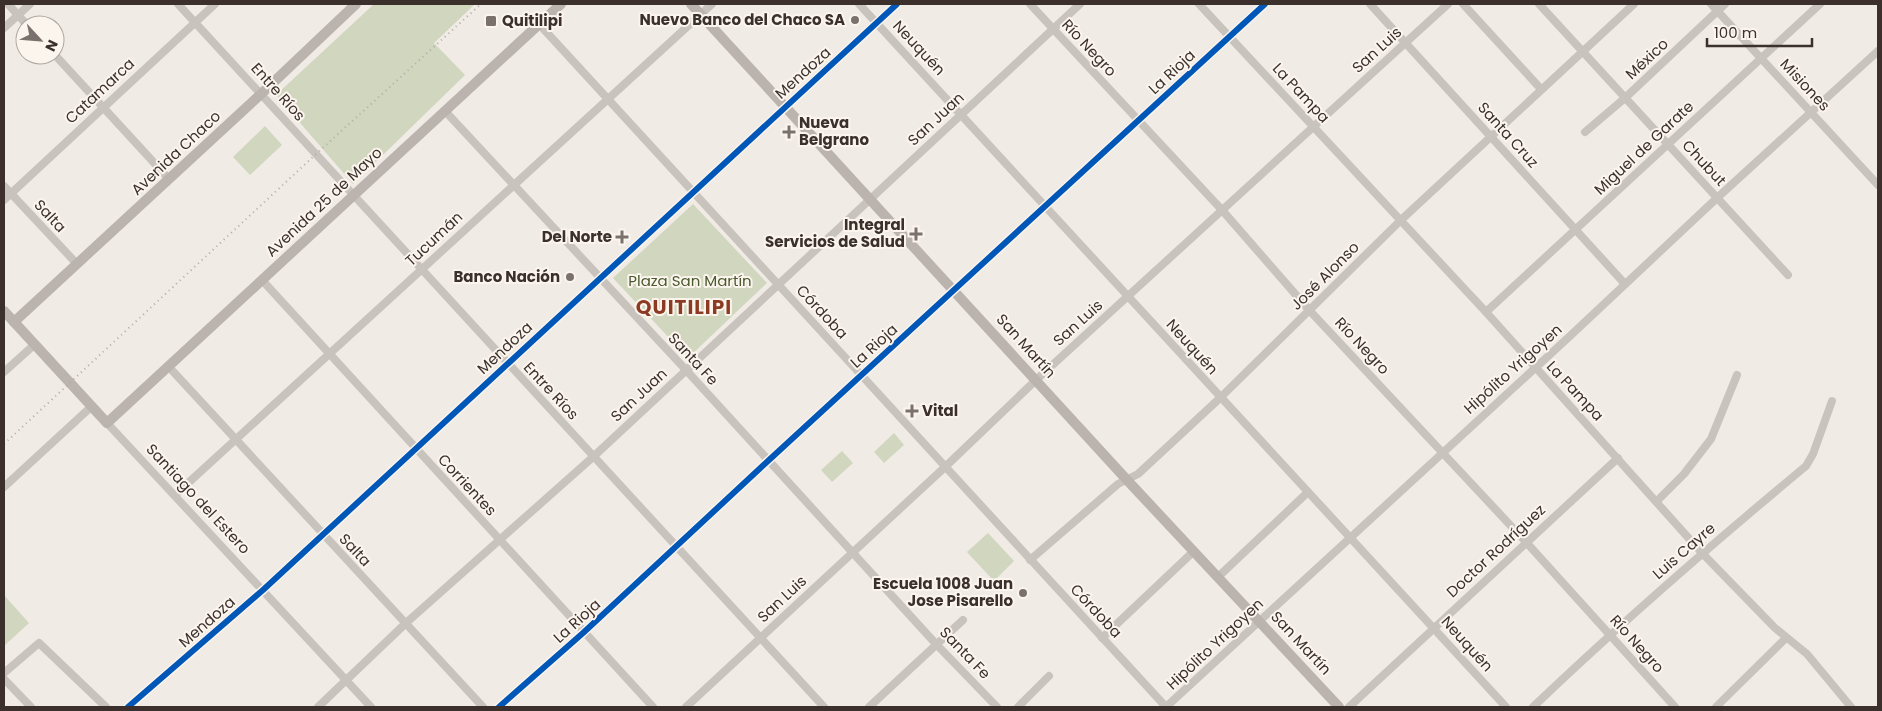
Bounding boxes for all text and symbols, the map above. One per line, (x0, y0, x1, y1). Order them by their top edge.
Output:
place label: Nuevo Banco del Chaco SA (639, 9, 845, 30)
place label: Quitilipi (502, 10, 562, 31)
marker: Quitilipi (484, 14, 498, 28)
marker: Nuevo Banco del Chaco SA (849, 14, 861, 26)
street label: Río Negro (1057, 14, 1121, 81)
north arrow (15, 15, 65, 65)
scale bar (1707, 15, 1812, 47)
street label: Neuquén (888, 16, 950, 80)
street label: San Luis (1347, 22, 1406, 78)
text: 100 m (1714, 22, 1757, 43)
street label: México (1621, 33, 1673, 84)
text: N (40, 37, 63, 55)
street label: Mendoza (770, 42, 835, 103)
street label: La Rioja (1144, 45, 1200, 99)
street label: Catamarca (60, 53, 139, 128)
street label: Misiones (1776, 54, 1835, 116)
street label: Entre Ríos (247, 58, 310, 126)
street label: La Pampa (1268, 58, 1335, 127)
street label: San Juan (903, 87, 968, 150)
street label: Miguel de Garate (1589, 96, 1698, 199)
street label: Santa Cruz (1473, 97, 1544, 172)
street label: Avenida Chaco (126, 106, 225, 200)
place label: Nueva Belgrano (799, 112, 869, 150)
marker: Nueva Belgrano (783, 126, 795, 138)
street label: Chubut (1678, 135, 1731, 190)
street label: Avenida 25 de Mayo (261, 142, 386, 261)
street label: Salta (30, 195, 71, 237)
street label: Tucumán (400, 207, 467, 271)
place label: Integral Servicios de Salud (765, 214, 905, 252)
place label: Del Norte (542, 226, 612, 247)
marker: Integral Servicios de Salud (909, 227, 923, 241)
marker: Del Norte (616, 231, 628, 243)
street label: José Alonso (1286, 237, 1364, 315)
place label: Banco Nación (453, 266, 560, 287)
park label: Plaza San Martín (628, 270, 752, 291)
marker: Banco Nación (564, 271, 576, 283)
street label: Córdoba (792, 280, 853, 343)
district label: QUITILIPI (636, 293, 732, 321)
street label: San Luis (1048, 295, 1107, 351)
street label: San Martín (992, 309, 1061, 382)
street label: Río Negro (1330, 312, 1394, 379)
street label: Neuquén (1162, 314, 1223, 379)
street label: Mendoza (472, 317, 537, 379)
street label: La Rioja (845, 319, 902, 372)
street label: Hipólito Yrigoyen (1459, 319, 1566, 418)
street label: Santa Fe (664, 328, 723, 390)
street label: La Pampa (1542, 356, 1609, 425)
street label: Entre Ríos (519, 357, 584, 424)
street label: San Juan (606, 363, 671, 426)
place label: Vital (922, 400, 958, 421)
marker: Vital (906, 405, 918, 417)
street label: Santiago del Estero (142, 439, 255, 559)
street label: Corrientes (433, 449, 502, 520)
street label: Doctor Rodríguez (1442, 499, 1550, 602)
street label: Luis Cayre (1648, 518, 1719, 584)
street label: Salta (335, 529, 376, 571)
street label: San Luis (753, 570, 811, 627)
place label: Escuela 1008 Juan Jose Pisarello (873, 573, 1013, 611)
street label: Córdoba (1066, 579, 1127, 642)
marker: Escuela 1008 Juan Jose Pisarello (1017, 587, 1029, 599)
street label: Mendoza (174, 591, 239, 652)
street label: Hipólito Yrigoyen (1162, 593, 1268, 694)
street label: La Rioja (548, 594, 605, 647)
street label: San Martín (1266, 606, 1336, 679)
street label: Río Negro (1606, 610, 1669, 677)
street label: Neuquén (1437, 611, 1498, 676)
street label: Santa Fe (935, 622, 995, 683)

